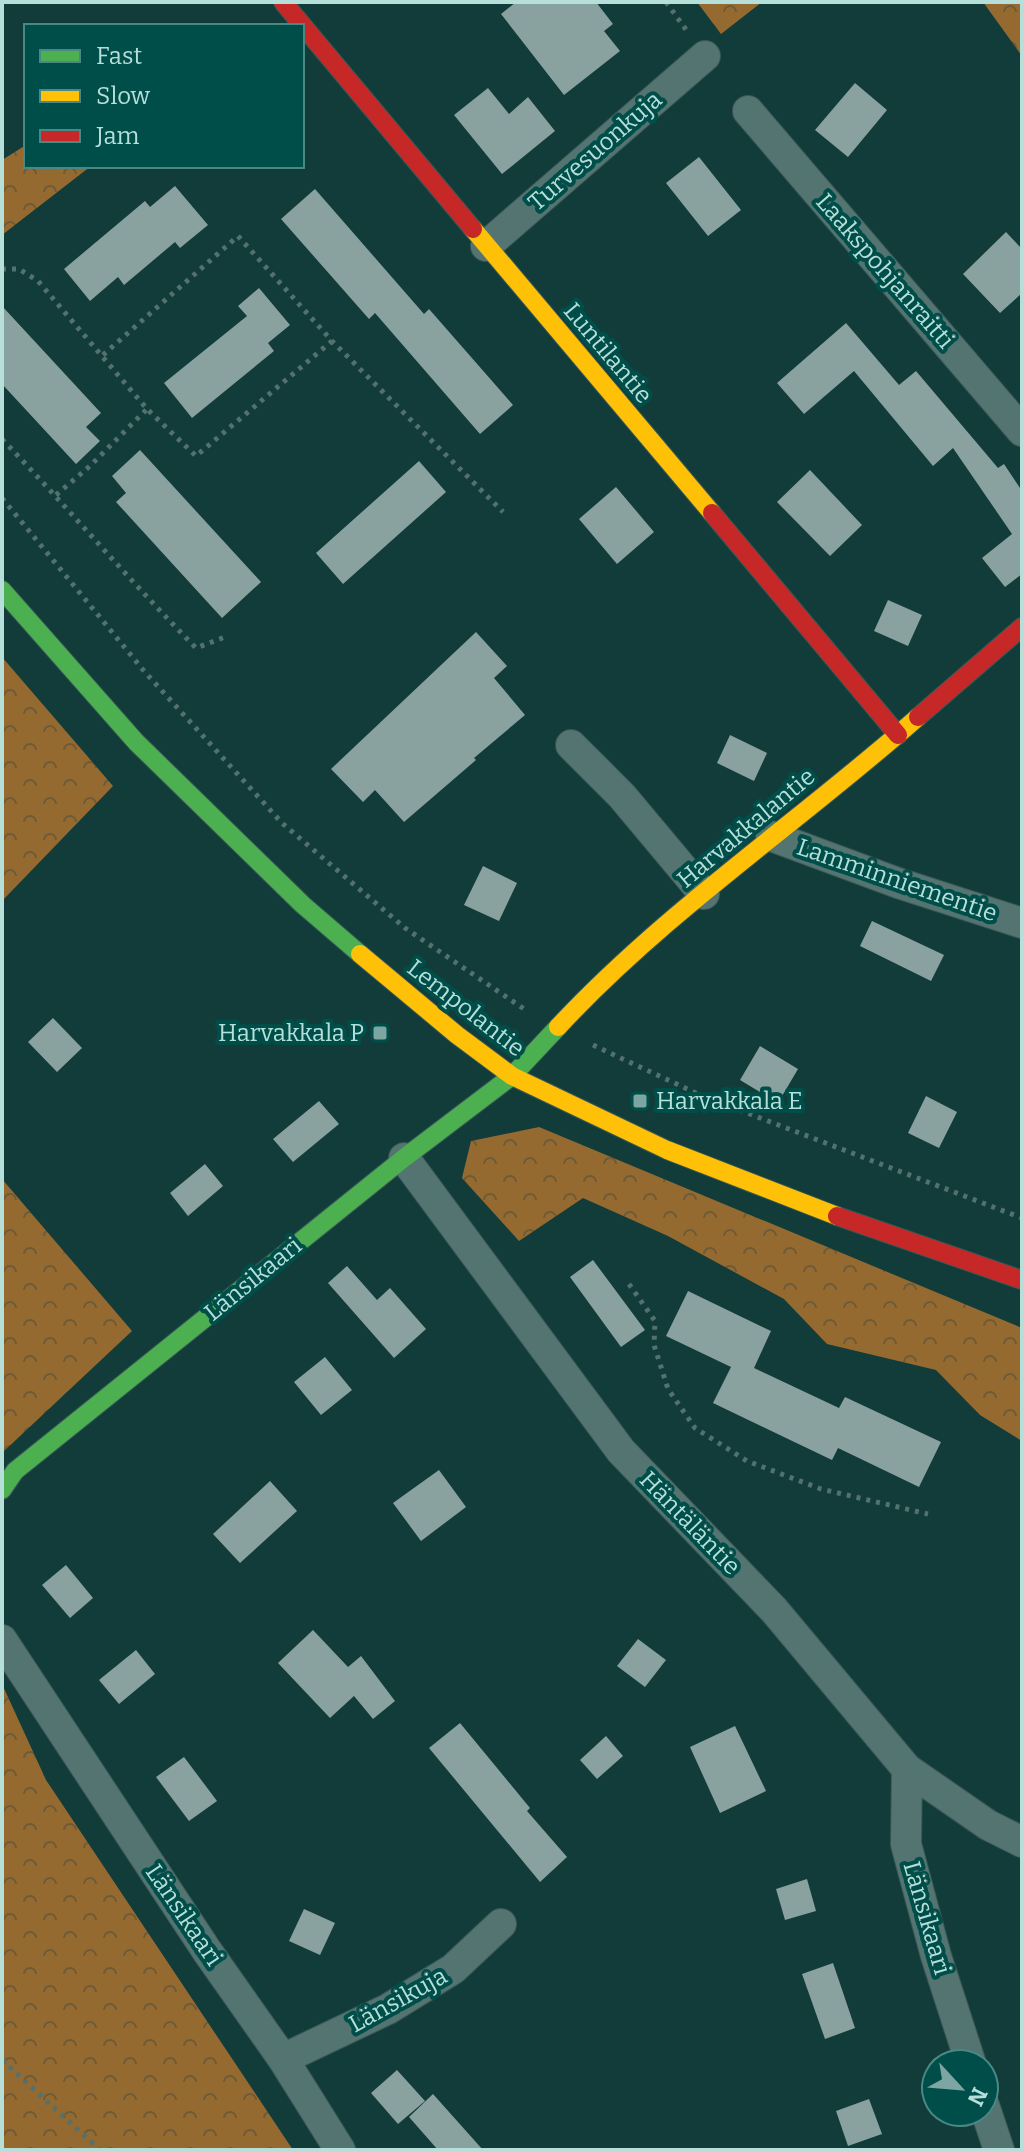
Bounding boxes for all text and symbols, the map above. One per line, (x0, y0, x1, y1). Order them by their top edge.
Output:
legend (24, 24, 304, 168)
text: Fast (96, 42, 142, 70)
text: Slow (96, 82, 151, 110)
street label: Turvesuonkuja (523, 85, 667, 217)
text: Jam (95, 122, 140, 150)
street label: Laakspohjanraitti (810, 188, 960, 354)
street label: Luntilantie (558, 297, 658, 409)
street label: Harvakkalantie (671, 762, 821, 894)
street label: Lamminniementie (793, 833, 1001, 927)
street label: Lempolantie (402, 954, 530, 1062)
place label: Harvakkala P (218, 1019, 364, 1047)
marker: Harvakkala P (371, 1024, 389, 1042)
place label: Harvakkala E (656, 1087, 803, 1115)
marker: Harvakkala E (631, 1092, 649, 1110)
street label: Länsikaari (199, 1231, 307, 1327)
street label: Häntäläntie (634, 1466, 746, 1580)
street label: Länsikaari (897, 1858, 957, 1978)
street label: Länsikaari (140, 1859, 228, 1971)
street label: Länsikuja (344, 1962, 452, 2038)
north arrow (920, 2048, 1000, 2128)
text: N (962, 2083, 993, 2110)

